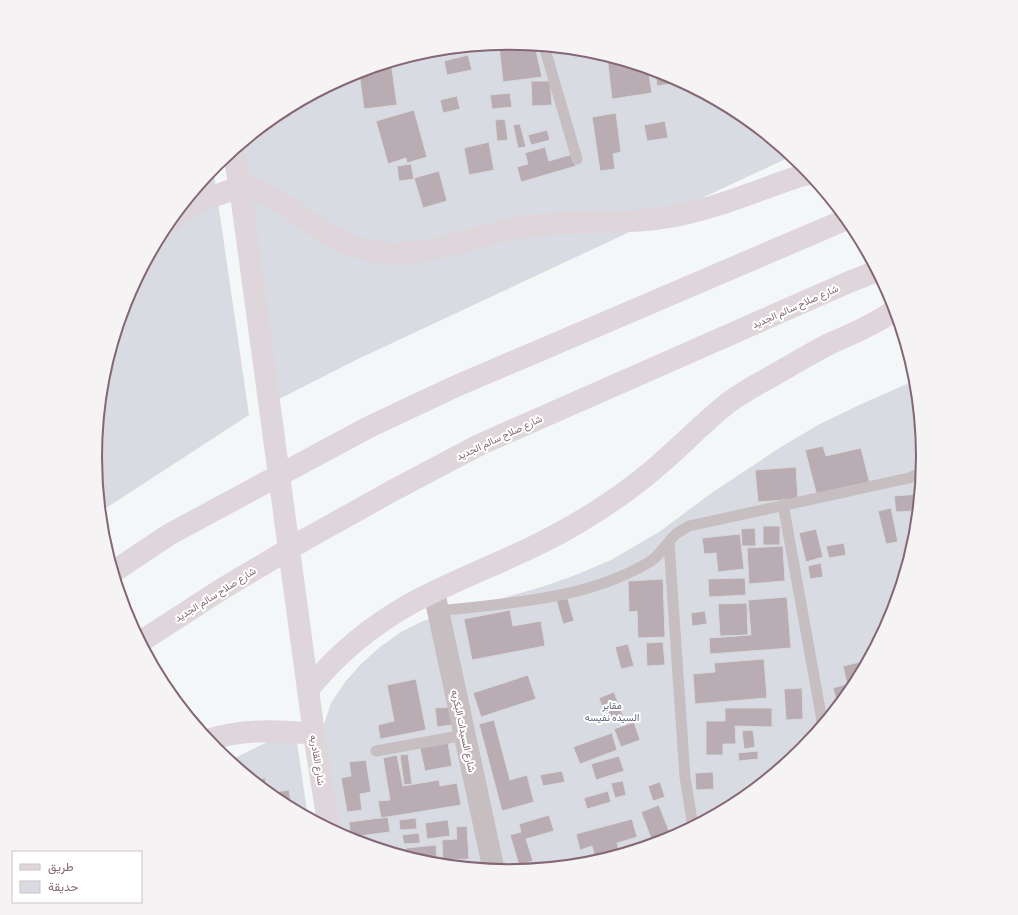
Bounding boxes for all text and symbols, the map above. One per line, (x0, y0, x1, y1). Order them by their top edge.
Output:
street label: شارع صلاح سالم الجديد (750, 281, 841, 332)
street label: شارع صلاح سالم الجديد (454, 411, 545, 464)
street label: شارع صلاح سالم الجديد (172, 563, 259, 626)
street label: شارع السيدات البكريه (447, 688, 480, 774)
park label: مقابر السيده نفيسه (585, 698, 639, 725)
street label: شارع القادريه (306, 733, 329, 787)
legend (12, 851, 142, 903)
text: طريق (48, 857, 74, 876)
text: حديقة (48, 877, 78, 896)

